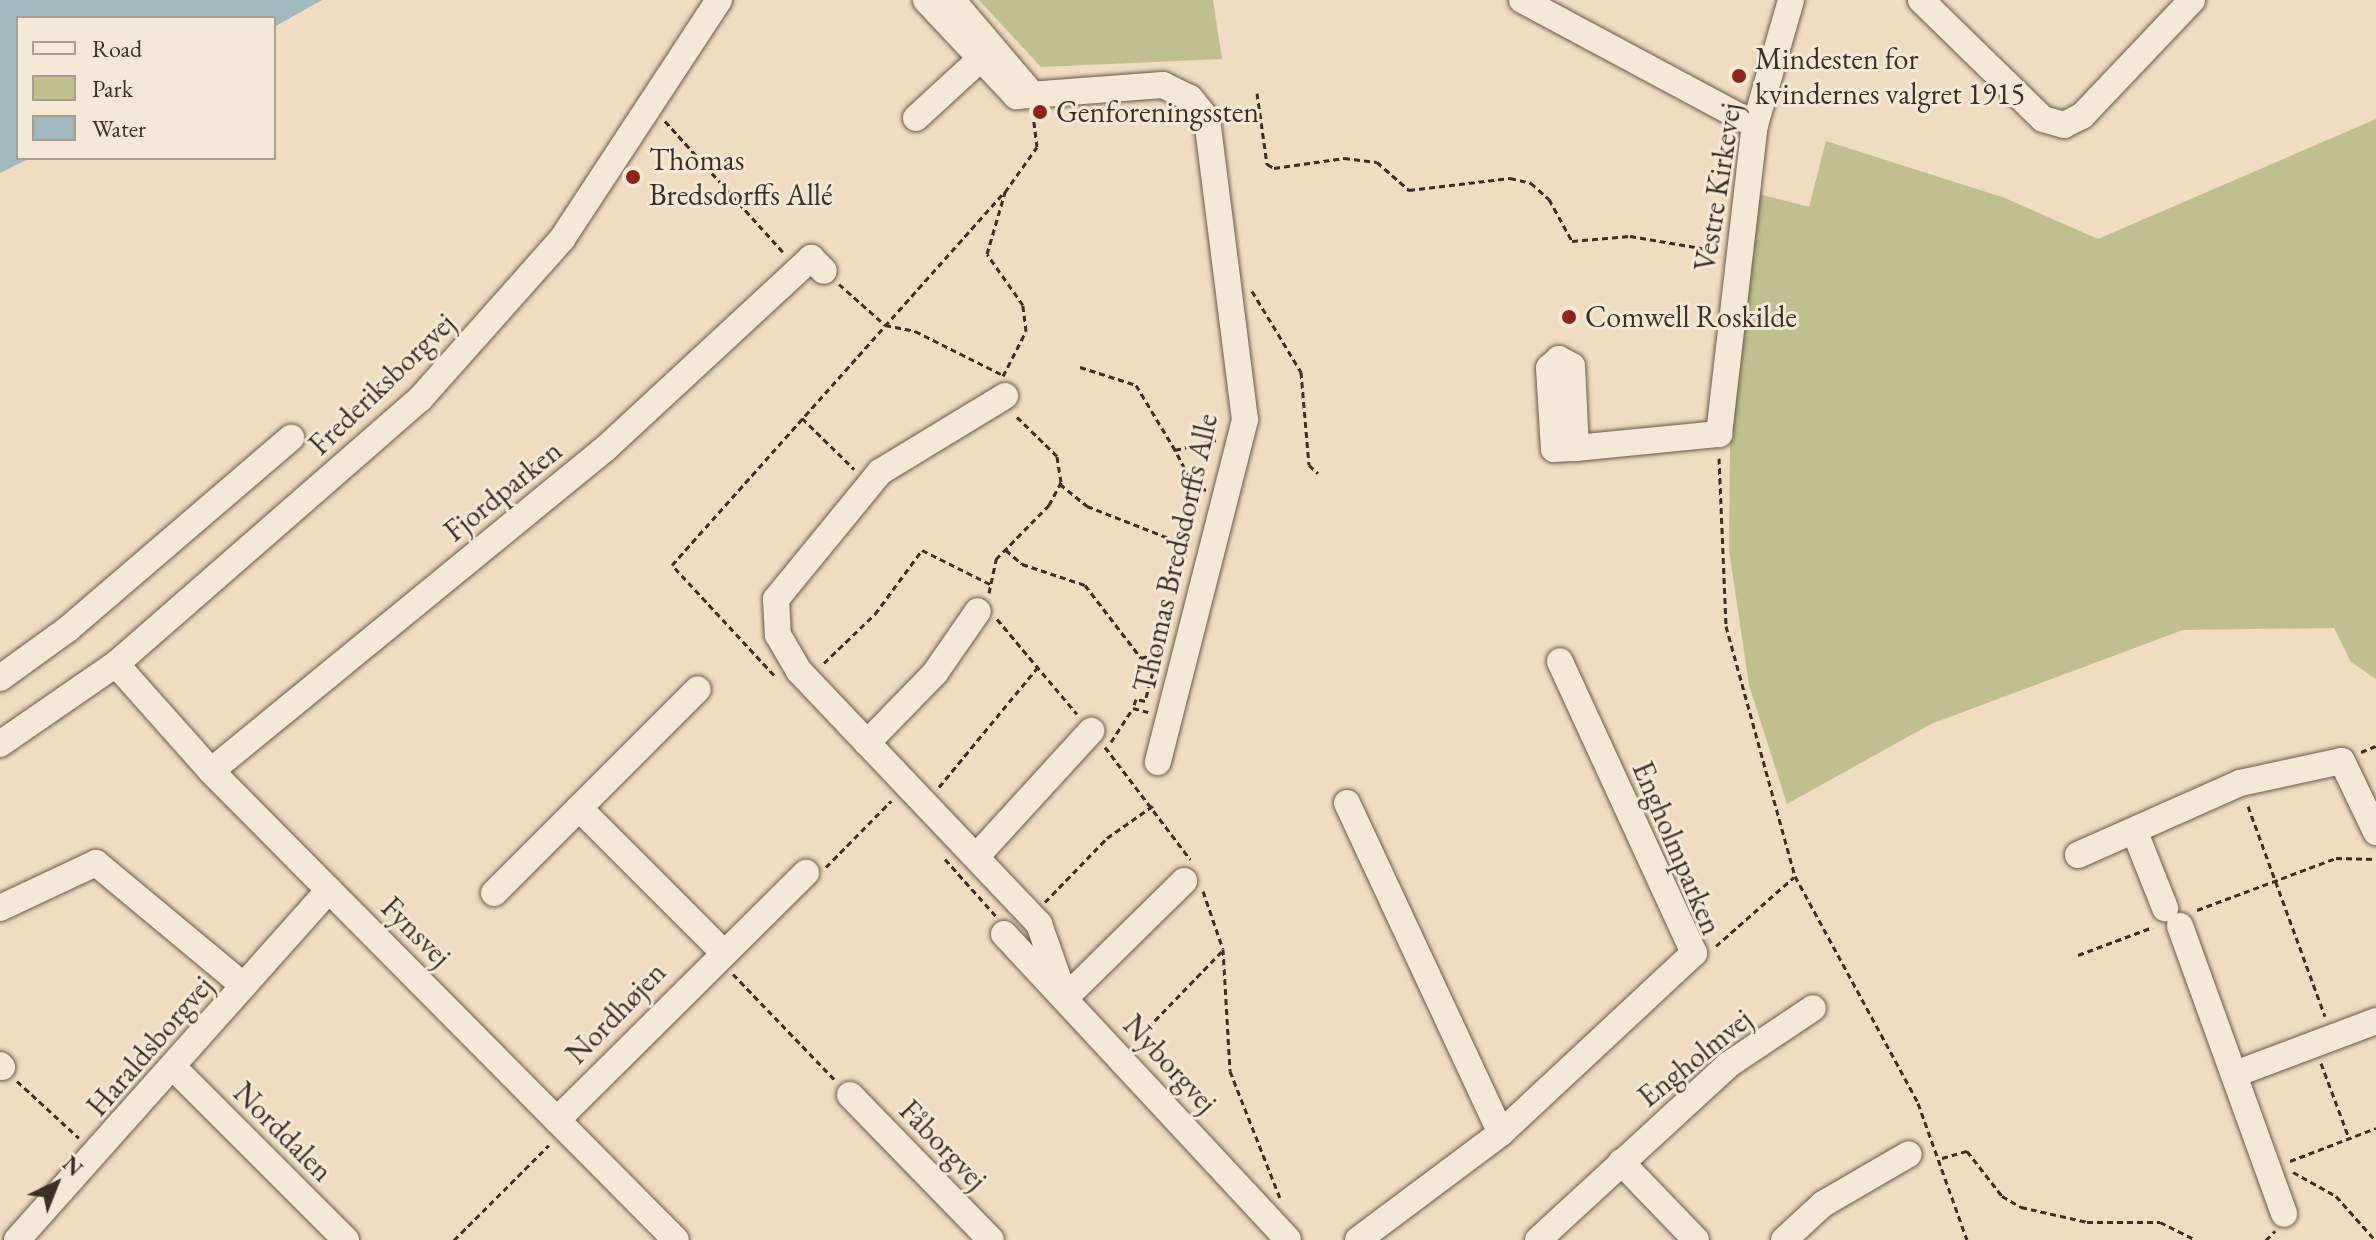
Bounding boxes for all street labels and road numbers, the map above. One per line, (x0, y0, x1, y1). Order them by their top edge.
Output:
street label: Vestre Kirkevej (1687, 100, 1749, 274)
street label: Frederiksborgvej (302, 305, 462, 463)
street label: Thomas Bredsdorffs Alle (1126, 410, 1226, 696)
street label: Fjordparken (437, 433, 569, 549)
street label: Engholmparken (1624, 756, 1730, 940)
street label: Fynsvej (374, 890, 458, 974)
street label: Nordhøjen (559, 954, 673, 1072)
street label: Haraldsborgvej (79, 968, 221, 1124)
street label: Engholmvej (1631, 1001, 1759, 1115)
street label: Nyborgvej (1116, 1007, 1224, 1121)
street label: Norddalen (226, 1075, 340, 1189)
street label: Fåborgvej (892, 1093, 994, 1197)

